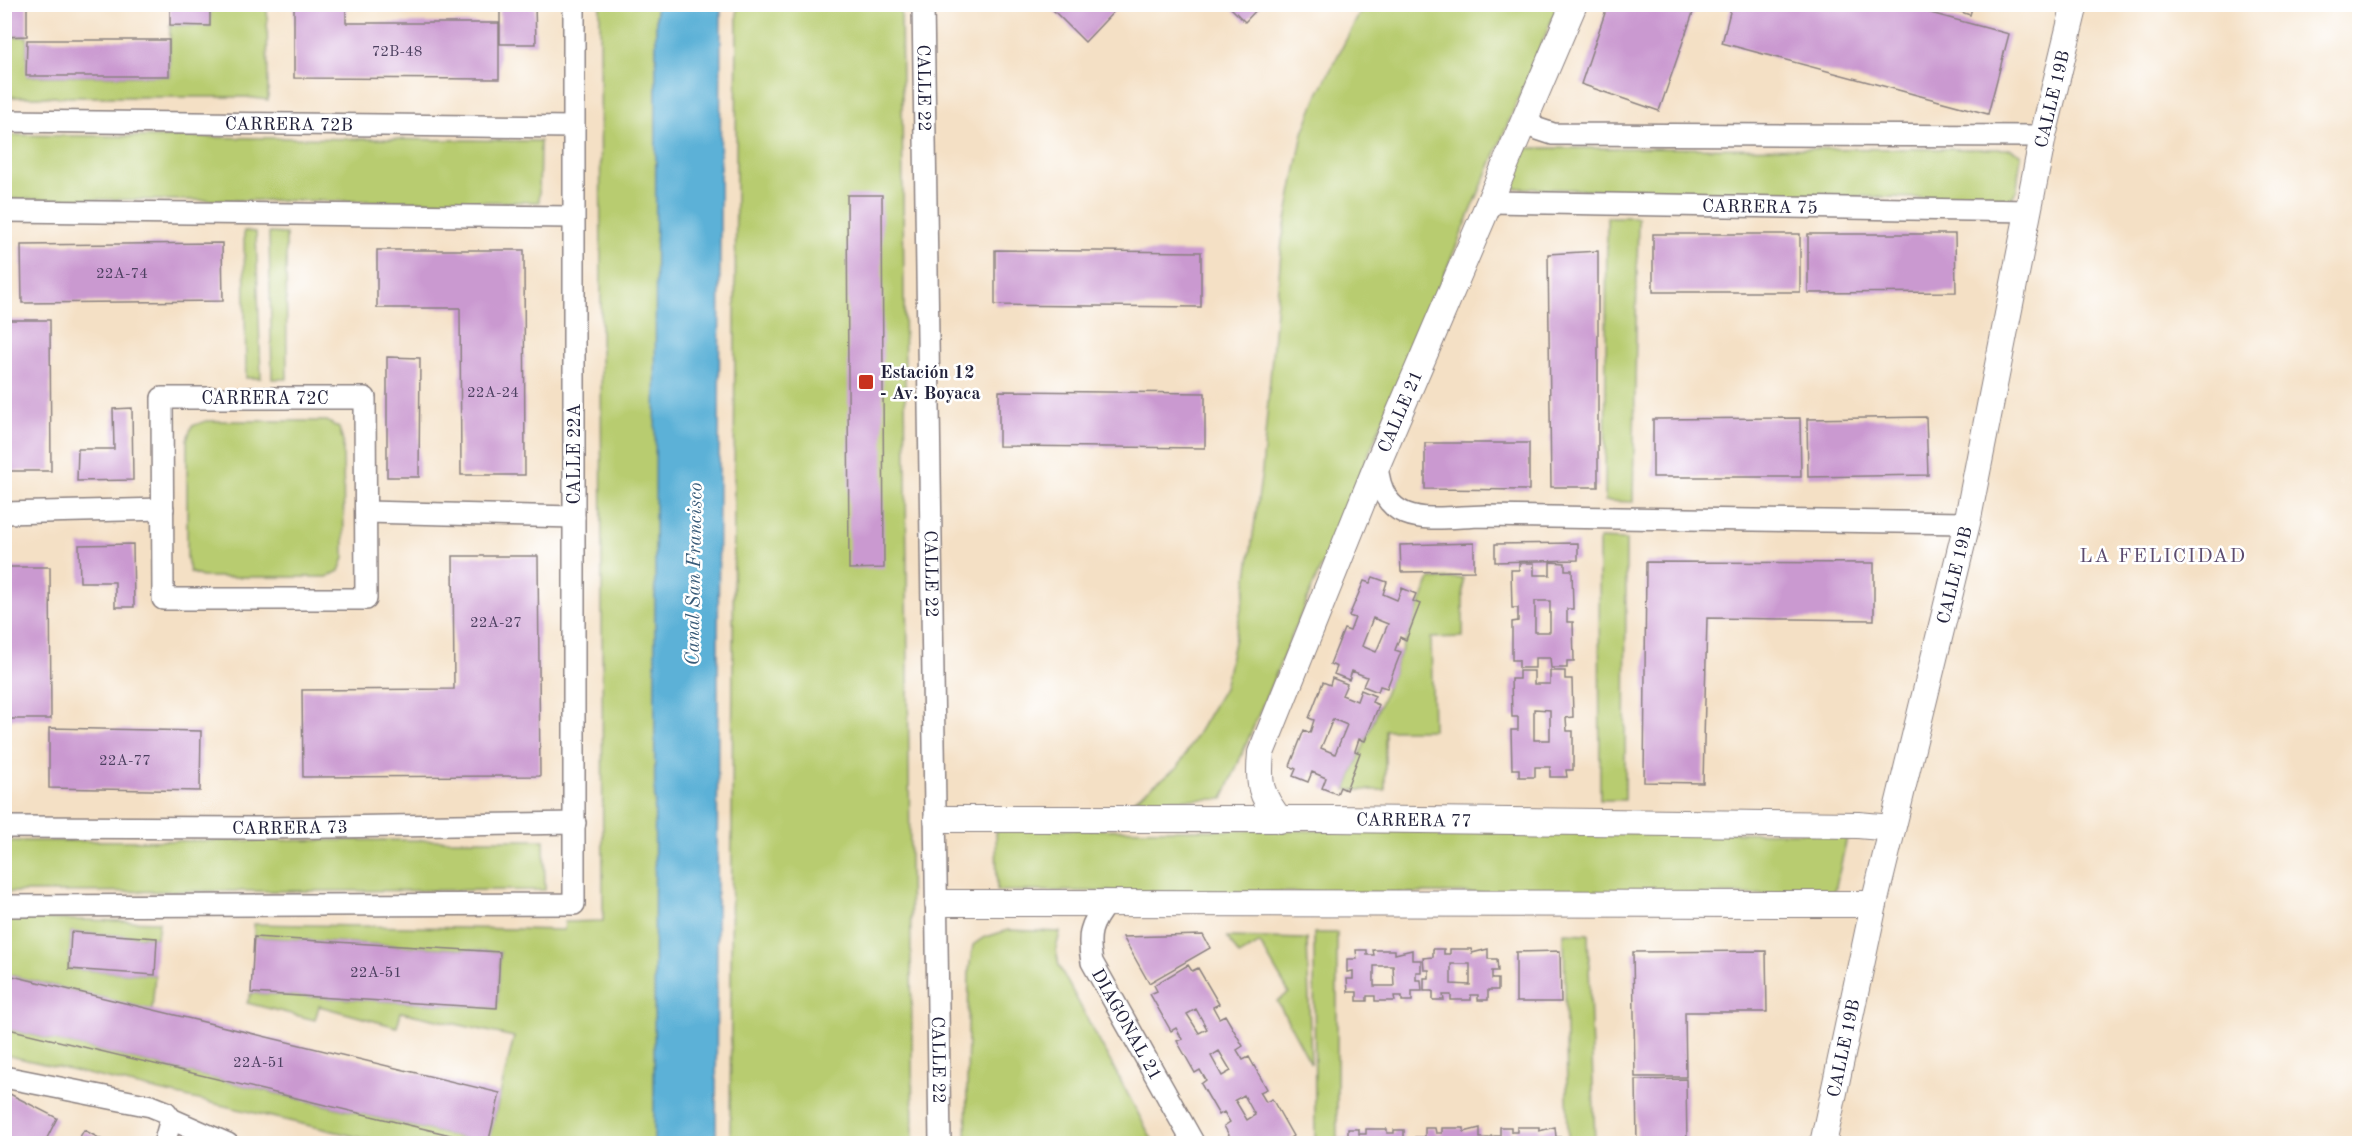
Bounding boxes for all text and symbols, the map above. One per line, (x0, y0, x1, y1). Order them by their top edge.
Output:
street label: CALLE 22 (914, 44, 933, 132)
house number: 72B-48 (372, 45, 422, 60)
street label: CALLE 19B (2033, 49, 2073, 150)
street label: CARRERA 72B (225, 115, 353, 135)
street label: CARRERA 75 (1702, 198, 1818, 217)
house number: 22A-74 (96, 267, 148, 282)
place label: Estación 12 - Av. Boyaca (880, 364, 981, 403)
street label: CALLE 21 (1375, 368, 1426, 456)
marker: Estación 12 - Av. Boyaca (857, 373, 875, 391)
house number: 22A-24 (467, 386, 519, 401)
street label: CARRERA 72C (201, 390, 329, 408)
street label: CALLE 22A (566, 403, 584, 505)
water label: Canal San Francisco (683, 482, 707, 666)
street label: CALLE 19B (1935, 525, 1976, 626)
street label: CALLE 22 (921, 530, 940, 618)
district label: LA FELICIDAD (2079, 547, 2247, 567)
house number: 22A-27 (470, 616, 522, 631)
house number: 22A-77 (99, 754, 151, 769)
street label: CARRERA 77 (1356, 811, 1472, 831)
street label: CARRERA 73 (232, 819, 348, 838)
house number: 22A-51 (350, 966, 402, 981)
street label: DIAGONAL 21 (1088, 966, 1164, 1083)
street label: CALLE 19B (1825, 998, 1864, 1099)
street label: CALLE 22 (928, 1016, 947, 1104)
house number: 22A-51 (233, 1056, 285, 1071)

